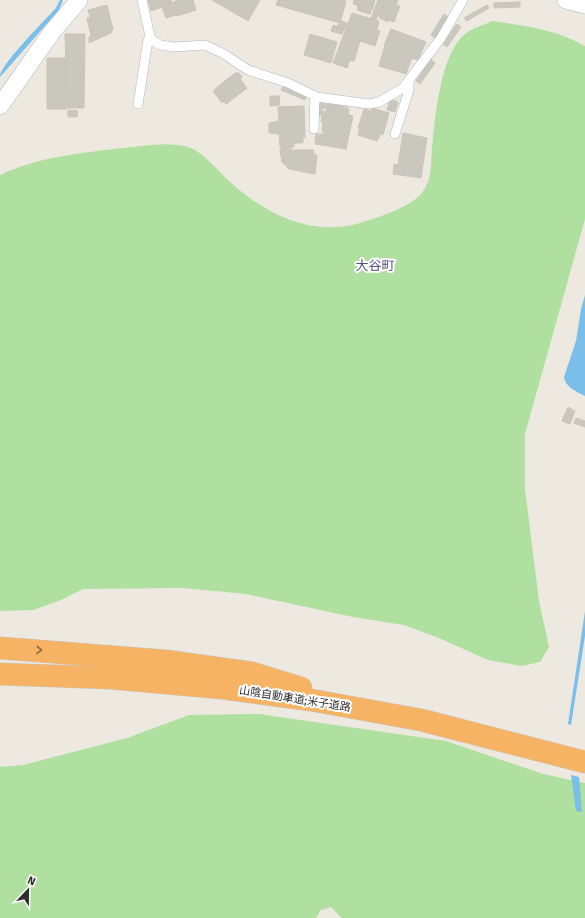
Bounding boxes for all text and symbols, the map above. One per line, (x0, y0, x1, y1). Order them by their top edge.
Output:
district label: 大谷町 (355, 258, 395, 273)
one-way arrow (36, 645, 42, 654)
street label: 山陰自動車道;米子道路 (238, 684, 352, 714)
north arrow (8, 870, 48, 910)
text: N (26, 874, 37, 889)

